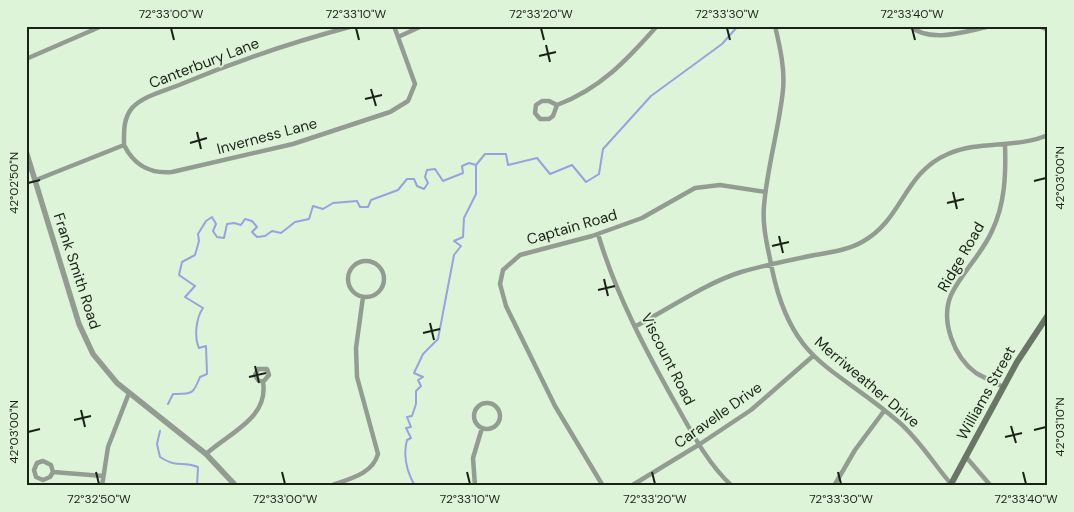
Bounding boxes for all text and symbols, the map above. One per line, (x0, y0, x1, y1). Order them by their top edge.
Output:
text: 72°33'00"W (139, 6, 204, 22)
text: 72°33'10"W (326, 6, 387, 22)
text: 72°33'20"W (509, 6, 573, 22)
text: 72°33'30"W (695, 6, 759, 22)
text: 72°33'40"W (880, 6, 944, 22)
street label: Canterbury Lane (146, 33, 262, 93)
street label: Inverness Lane (215, 113, 319, 159)
text: 42°03'00"N (1052, 146, 1068, 210)
text: 42°02'50"N (6, 152, 22, 214)
street label: Captain Road (524, 205, 620, 249)
street label: Frank Smith Road (49, 210, 105, 332)
street label: Ridge Road (933, 218, 989, 296)
street label: Viscount Road (636, 310, 700, 408)
street label: Merriweather Drive (810, 332, 924, 432)
street label: Williams Street (952, 343, 1020, 443)
street label: Caravelle Drive (670, 377, 766, 453)
text: 42°03'10"N (1052, 397, 1068, 457)
text: 42°03'00"N (6, 400, 22, 464)
text: 72°32'50"W (67, 491, 131, 507)
text: 72°33'00"W (253, 491, 318, 507)
text: 72°33'10"W (440, 491, 501, 507)
text: 72°33'20"W (623, 491, 687, 507)
text: 72°33'30"W (809, 491, 873, 507)
text: 72°33'40"W (994, 491, 1058, 507)

